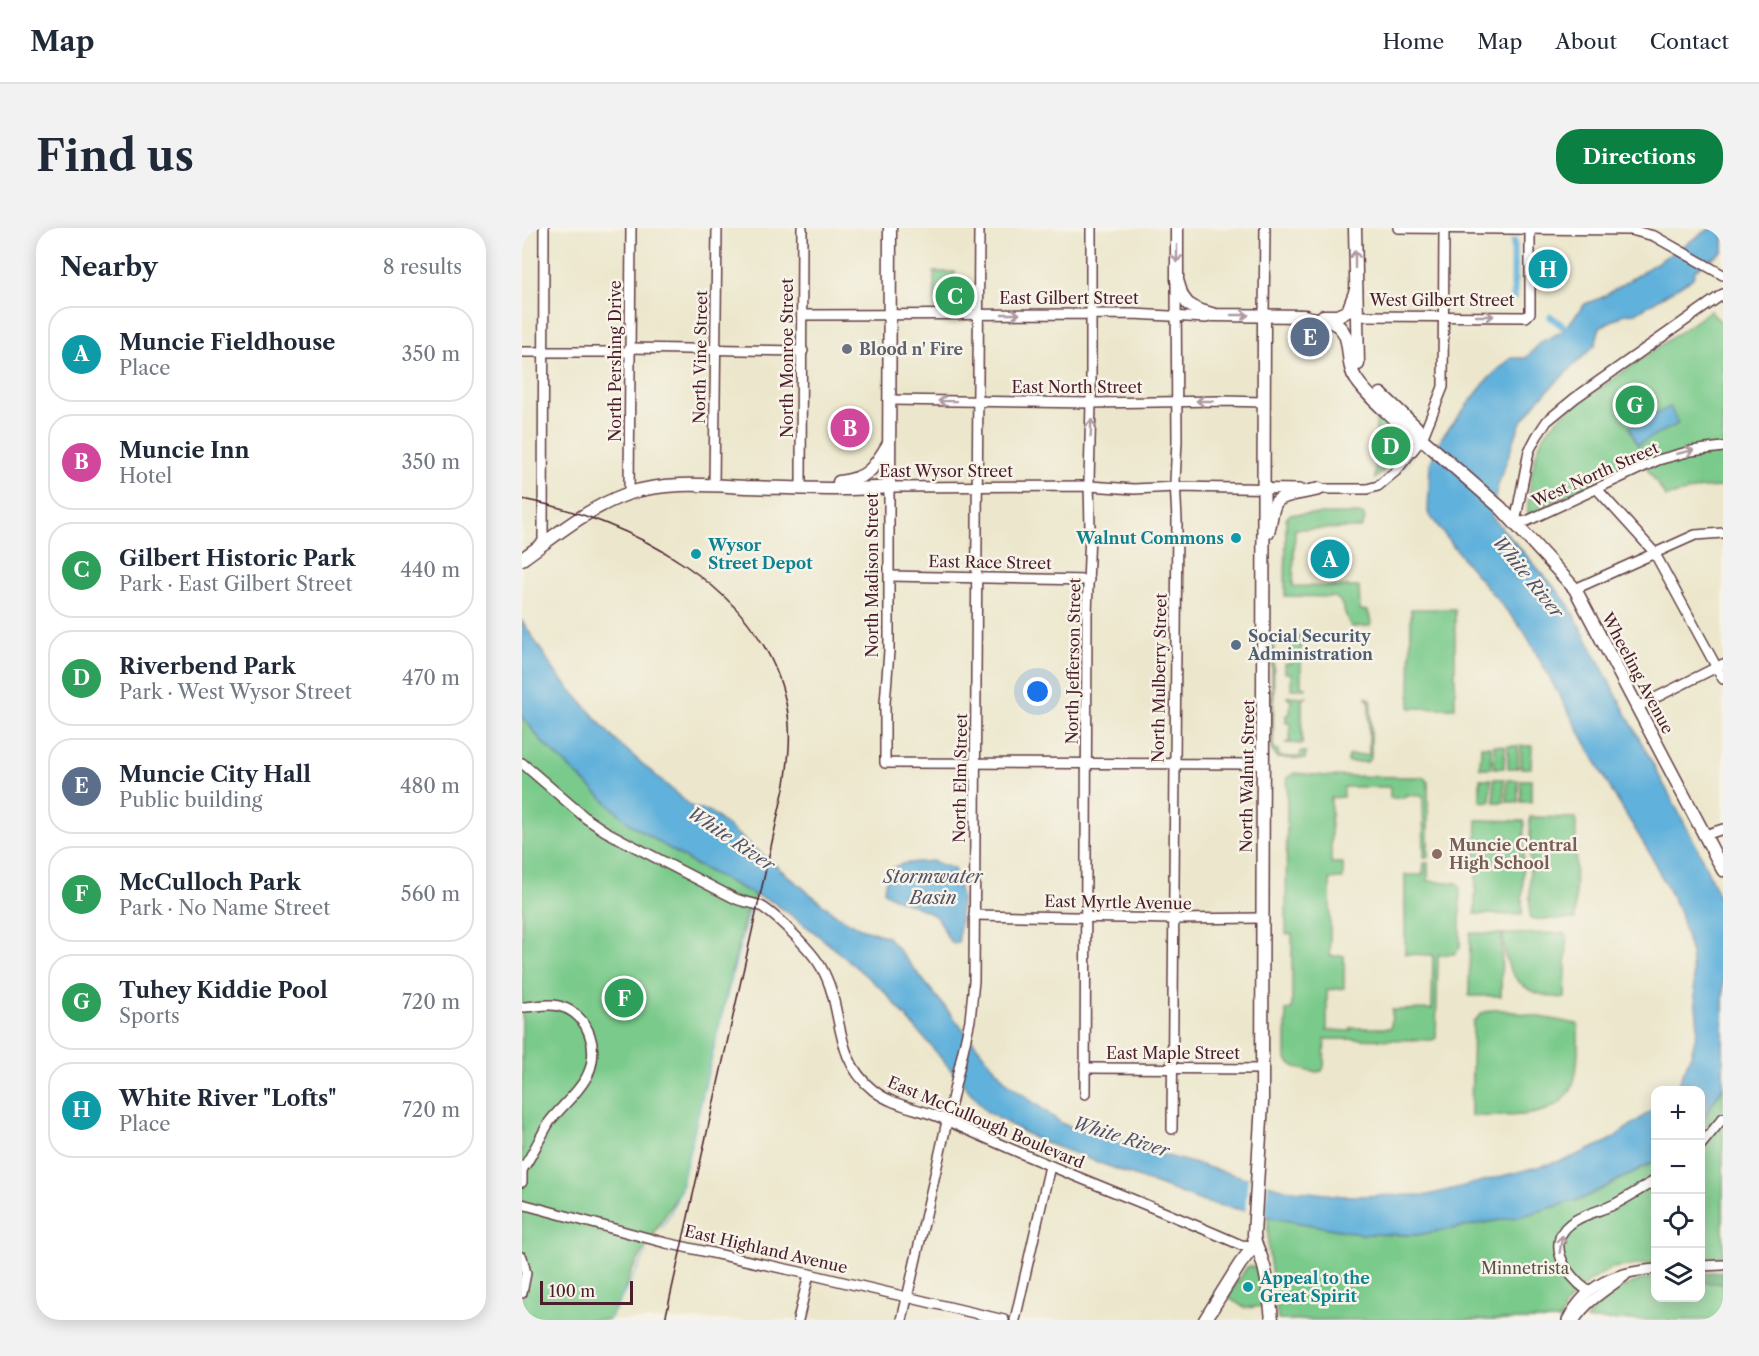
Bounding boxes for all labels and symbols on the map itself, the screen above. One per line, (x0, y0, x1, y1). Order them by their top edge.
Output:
one-way arrow (1171, 244, 1183, 264)
pin: H (1528, 246, 1568, 291)
one-way arrow (1349, 249, 1361, 269)
pin: C (936, 274, 974, 318)
street label: North Monroe Street (777, 278, 797, 438)
street label: North Pershing Drive (605, 280, 625, 442)
street label: East Gilbert Street (999, 288, 1139, 308)
street label: North Vine Street (689, 290, 711, 424)
street label: West Gilbert Street (1368, 290, 1515, 310)
one-way arrow (1001, 308, 1021, 320)
one-way arrow (1229, 309, 1249, 321)
one-way arrow (1474, 310, 1494, 322)
pin: E (1290, 314, 1330, 360)
place label: Blood n' Fire (859, 339, 964, 359)
marker: Blood n' Fire (840, 342, 854, 356)
street label: East North Street (1012, 377, 1143, 397)
pin: G (1616, 382, 1654, 428)
one-way arrow (938, 395, 958, 407)
one-way arrow (1196, 395, 1216, 407)
pin: B (830, 406, 870, 450)
one-way arrow (1085, 418, 1096, 438)
pin: D (1372, 424, 1410, 468)
street label: West North Street (1528, 437, 1662, 511)
one-way arrow (1675, 446, 1694, 458)
street label: East Wysor Street (879, 461, 1013, 481)
street label: North Madison Street (862, 492, 882, 657)
place label: Walnut Commons (1075, 528, 1224, 548)
marker: Walnut Commons (1229, 531, 1243, 545)
water label: White River (1488, 531, 1569, 624)
place label: Wysor Street Depot (707, 535, 813, 573)
pin: A (1310, 536, 1350, 582)
marker: Wysor Street Depot (689, 547, 703, 561)
street label: East Race Street (928, 551, 1052, 573)
street label: North Jefferson Street (1062, 577, 1084, 744)
street label: North Mulberry Street (1148, 593, 1170, 763)
street label: Wheeling Avenue (1597, 608, 1678, 737)
place label: Social Security Administration (1247, 626, 1373, 664)
marker: Social Security Administration (1229, 638, 1243, 652)
your location (1023, 677, 1052, 706)
street label: North Walnut Street (1236, 699, 1258, 853)
street label: North Elm Street (949, 713, 971, 843)
water label: White River (683, 802, 780, 877)
place label: Muncie Central High School (1449, 835, 1578, 873)
marker: Muncie Central High School (1430, 847, 1444, 861)
water label: Stormwater Basin (882, 866, 984, 909)
street label: East Myrtle Avenue (1044, 891, 1192, 913)
pin: F (604, 976, 644, 1020)
street label: East Maple Street (1106, 1043, 1240, 1063)
street label: East McCullough Boulevard (885, 1071, 1088, 1173)
water label: White River (1070, 1112, 1174, 1163)
street label: East Highland Avenue (683, 1221, 850, 1278)
one-way arrow (1556, 1235, 1567, 1254)
park label: Minnetrista (1481, 1258, 1570, 1278)
place label: Appeal to the Great Spirit (1259, 1268, 1370, 1306)
scale bar (540, 1278, 633, 1306)
marker: Appeal to the Great Spirit (1241, 1280, 1255, 1294)

